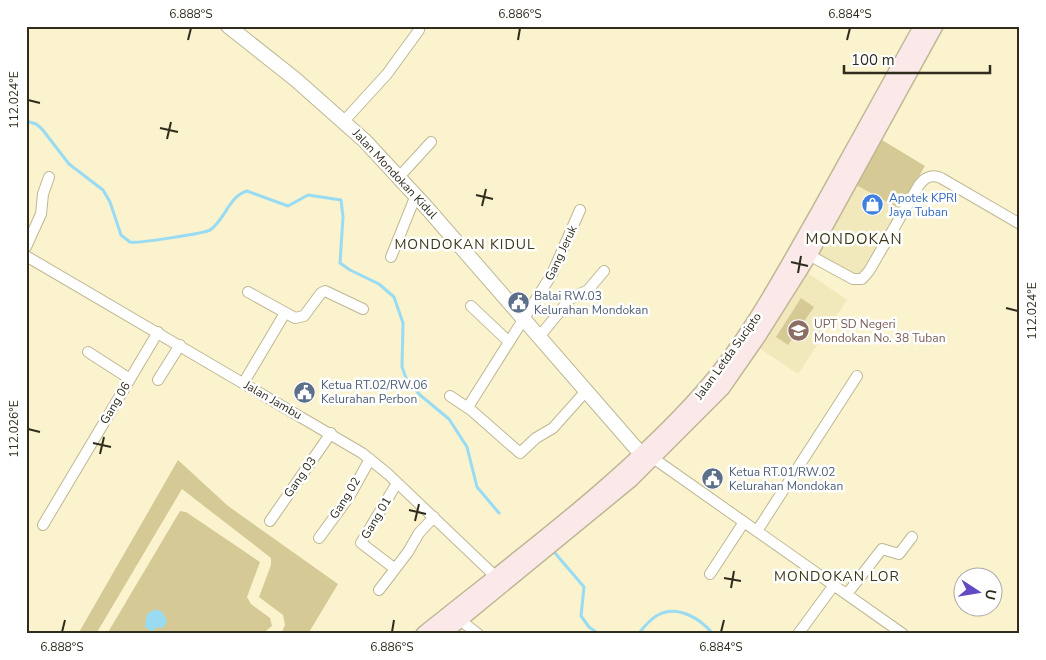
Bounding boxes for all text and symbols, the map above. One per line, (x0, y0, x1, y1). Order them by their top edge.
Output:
text: 6.888°S (169, 6, 213, 22)
text: 6.886°S (498, 6, 542, 22)
text: 6.884°S (828, 6, 872, 22)
scale bar (844, 42, 990, 74)
text: 100 m (851, 50, 895, 70)
text: 112.024°E (6, 71, 22, 129)
street label: Jalan Mondokan Kidul (348, 125, 441, 223)
place label: Apotek KPRI Jaya Tuban (888, 190, 957, 220)
shop icon: Apotek KPRI Jaya Tuban (861, 193, 885, 217)
street label: Gang Jeruk (541, 222, 581, 283)
district label: MONDOKAN (805, 229, 903, 249)
district label: MONDOKAN KIDUL (394, 235, 536, 254)
text: 112.024°E (1024, 282, 1040, 340)
place label: Balai RW.03 Kelurahan Mondokan (534, 288, 648, 318)
public building icon: Balai RW.03 Kelurahan Mondokan (506, 291, 530, 315)
street label: Jalan Letda Sucipto (690, 309, 765, 403)
place label: UPT SD Negeri Mondokan No. 38 Tuban (814, 316, 945, 346)
school or university icon: UPT SD Negeri Mondokan No. 38 Tuban (786, 319, 810, 343)
street label: Jalan Jambu (240, 376, 305, 423)
place label: Ketua RT.02/RW.06 Kelurahan Perbon (321, 377, 428, 407)
street label: Gang 06 (96, 379, 134, 427)
public building icon: Ketua RT.02/RW.06 Kelurahan Perbon (293, 380, 317, 404)
text: 112.026°E (6, 400, 22, 458)
street label: Gang 03 (280, 453, 320, 501)
place label: Ketua RT.01/RW.02 Kelurahan Mondokan (729, 464, 843, 494)
public building icon: Ketua RT.01/RW.02 Kelurahan Mondokan (701, 467, 725, 491)
street label: Gang 02 (326, 474, 364, 522)
street label: Gang 01 (357, 494, 395, 542)
district label: MONDOKAN LOR (774, 567, 900, 586)
north arrow (954, 568, 1004, 618)
text: U (980, 588, 1001, 602)
text: 6.888°S (40, 639, 84, 655)
text: 6.886°S (370, 639, 414, 655)
text: 6.884°S (699, 639, 743, 655)

